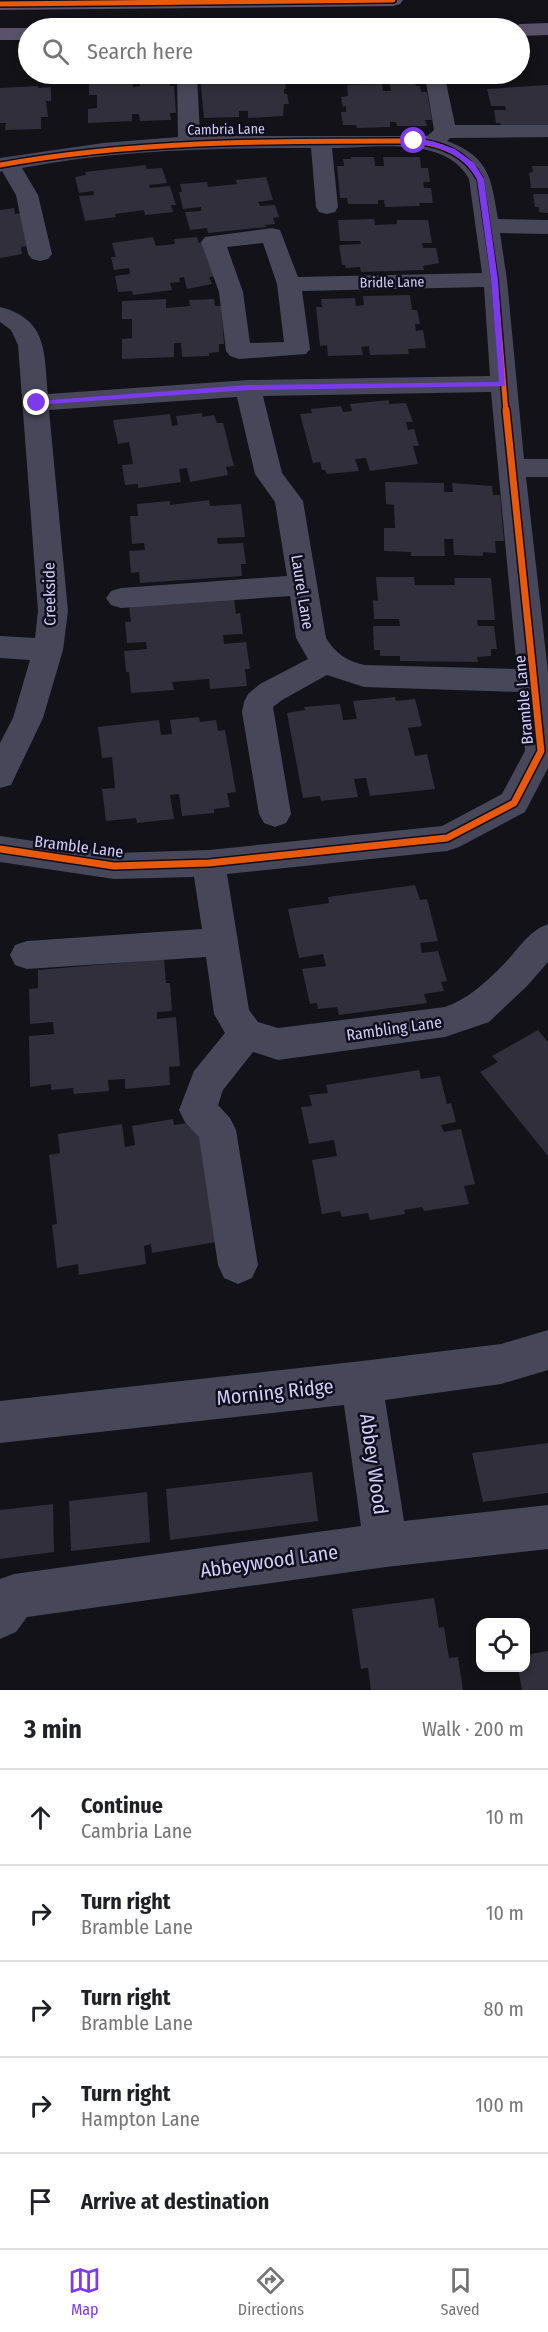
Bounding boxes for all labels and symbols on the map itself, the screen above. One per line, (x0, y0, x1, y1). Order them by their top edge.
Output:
street label: Cambria Lane (187, 120, 265, 139)
route start (400, 127, 426, 153)
street label: Bridle Lane (360, 273, 425, 292)
route end (23, 389, 49, 415)
street label: Laurel Lane (287, 553, 318, 631)
street label: Creekside (39, 562, 60, 626)
street label: Bramble Lane (510, 654, 537, 745)
street label: Bramble Lane (33, 832, 125, 861)
street label: Rambling Lane (345, 1012, 443, 1045)
street label: Morning Ridge (215, 1374, 335, 1410)
street label: Abbey Wood (355, 1412, 393, 1516)
street label: Abbeywood Lane (198, 1539, 340, 1583)

